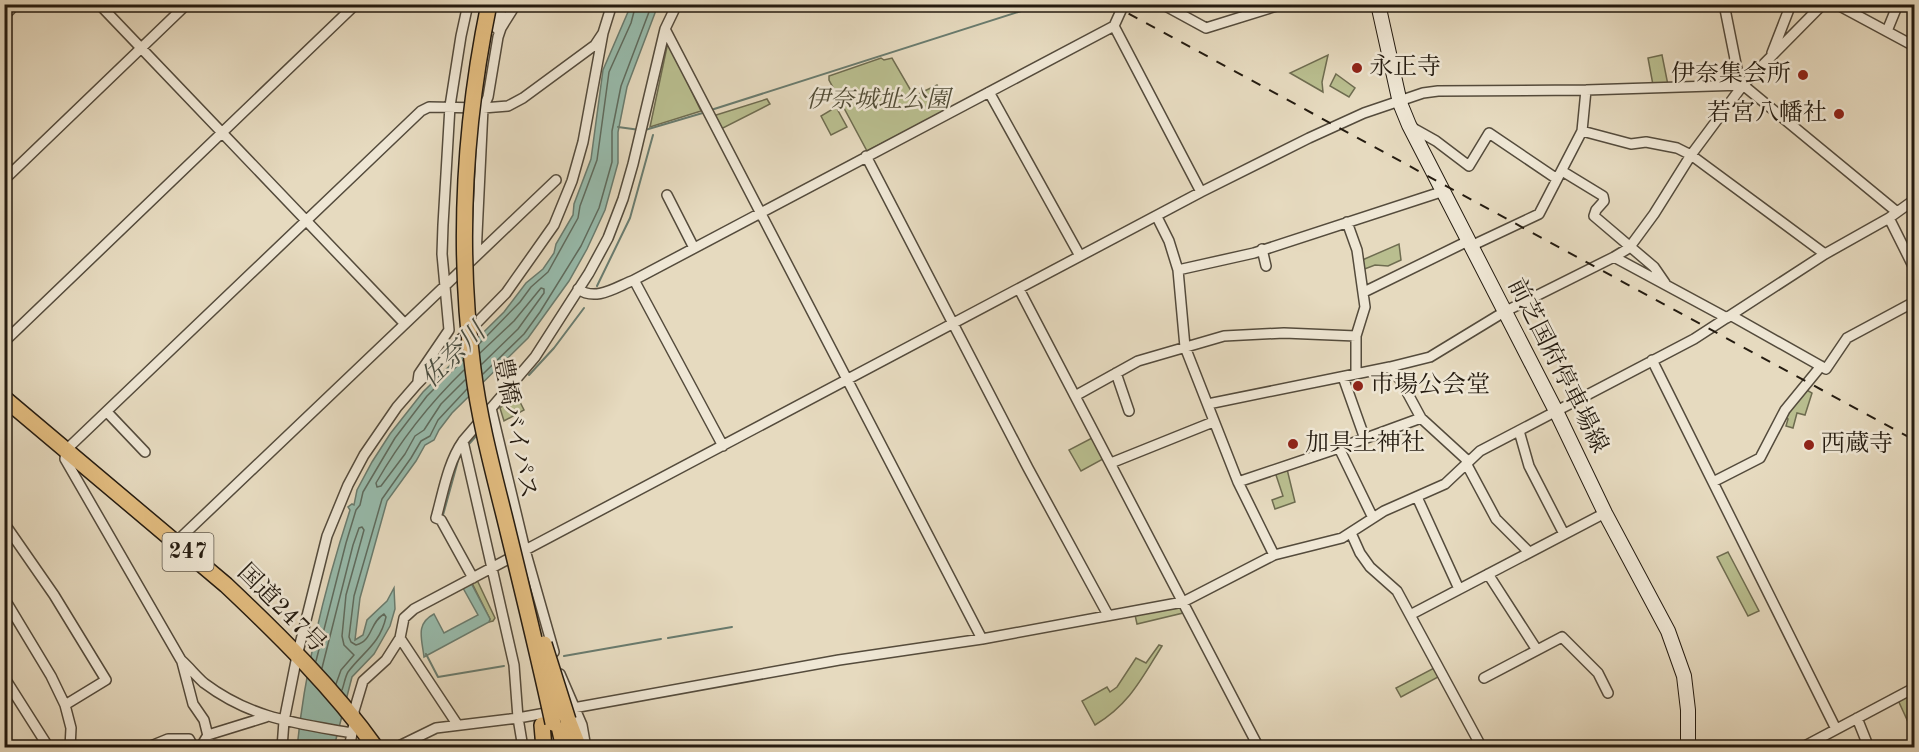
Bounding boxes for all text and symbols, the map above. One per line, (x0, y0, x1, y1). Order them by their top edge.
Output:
place label: 永正寺 (1369, 53, 1441, 80)
place label: 伊奈集会所 (1671, 60, 1791, 87)
marker: 永正寺 (1350, 61, 1364, 75)
marker: 伊奈集会所 (1796, 68, 1810, 82)
park label: 伊奈城址公園 (806, 86, 954, 113)
place label: 若宮八幡社 (1707, 99, 1827, 126)
marker: 若宮八幡社 (1832, 107, 1846, 121)
street label: 前芝国府停車場線 (1503, 274, 1614, 457)
water label: 佐奈川 (416, 316, 493, 393)
street label: 豊橋バイパス (489, 355, 542, 501)
place label: 市場公会堂 (1370, 371, 1490, 398)
marker: 市場公会堂 (1351, 379, 1365, 393)
place label: 加具土神社 (1305, 429, 1425, 456)
place label: 西蔵寺 (1821, 430, 1893, 457)
marker: 加具土神社 (1286, 437, 1300, 451)
marker: 西蔵寺 (1802, 438, 1816, 452)
road number: 247 (162, 533, 213, 571)
street label: 国道247号 (232, 558, 332, 658)

